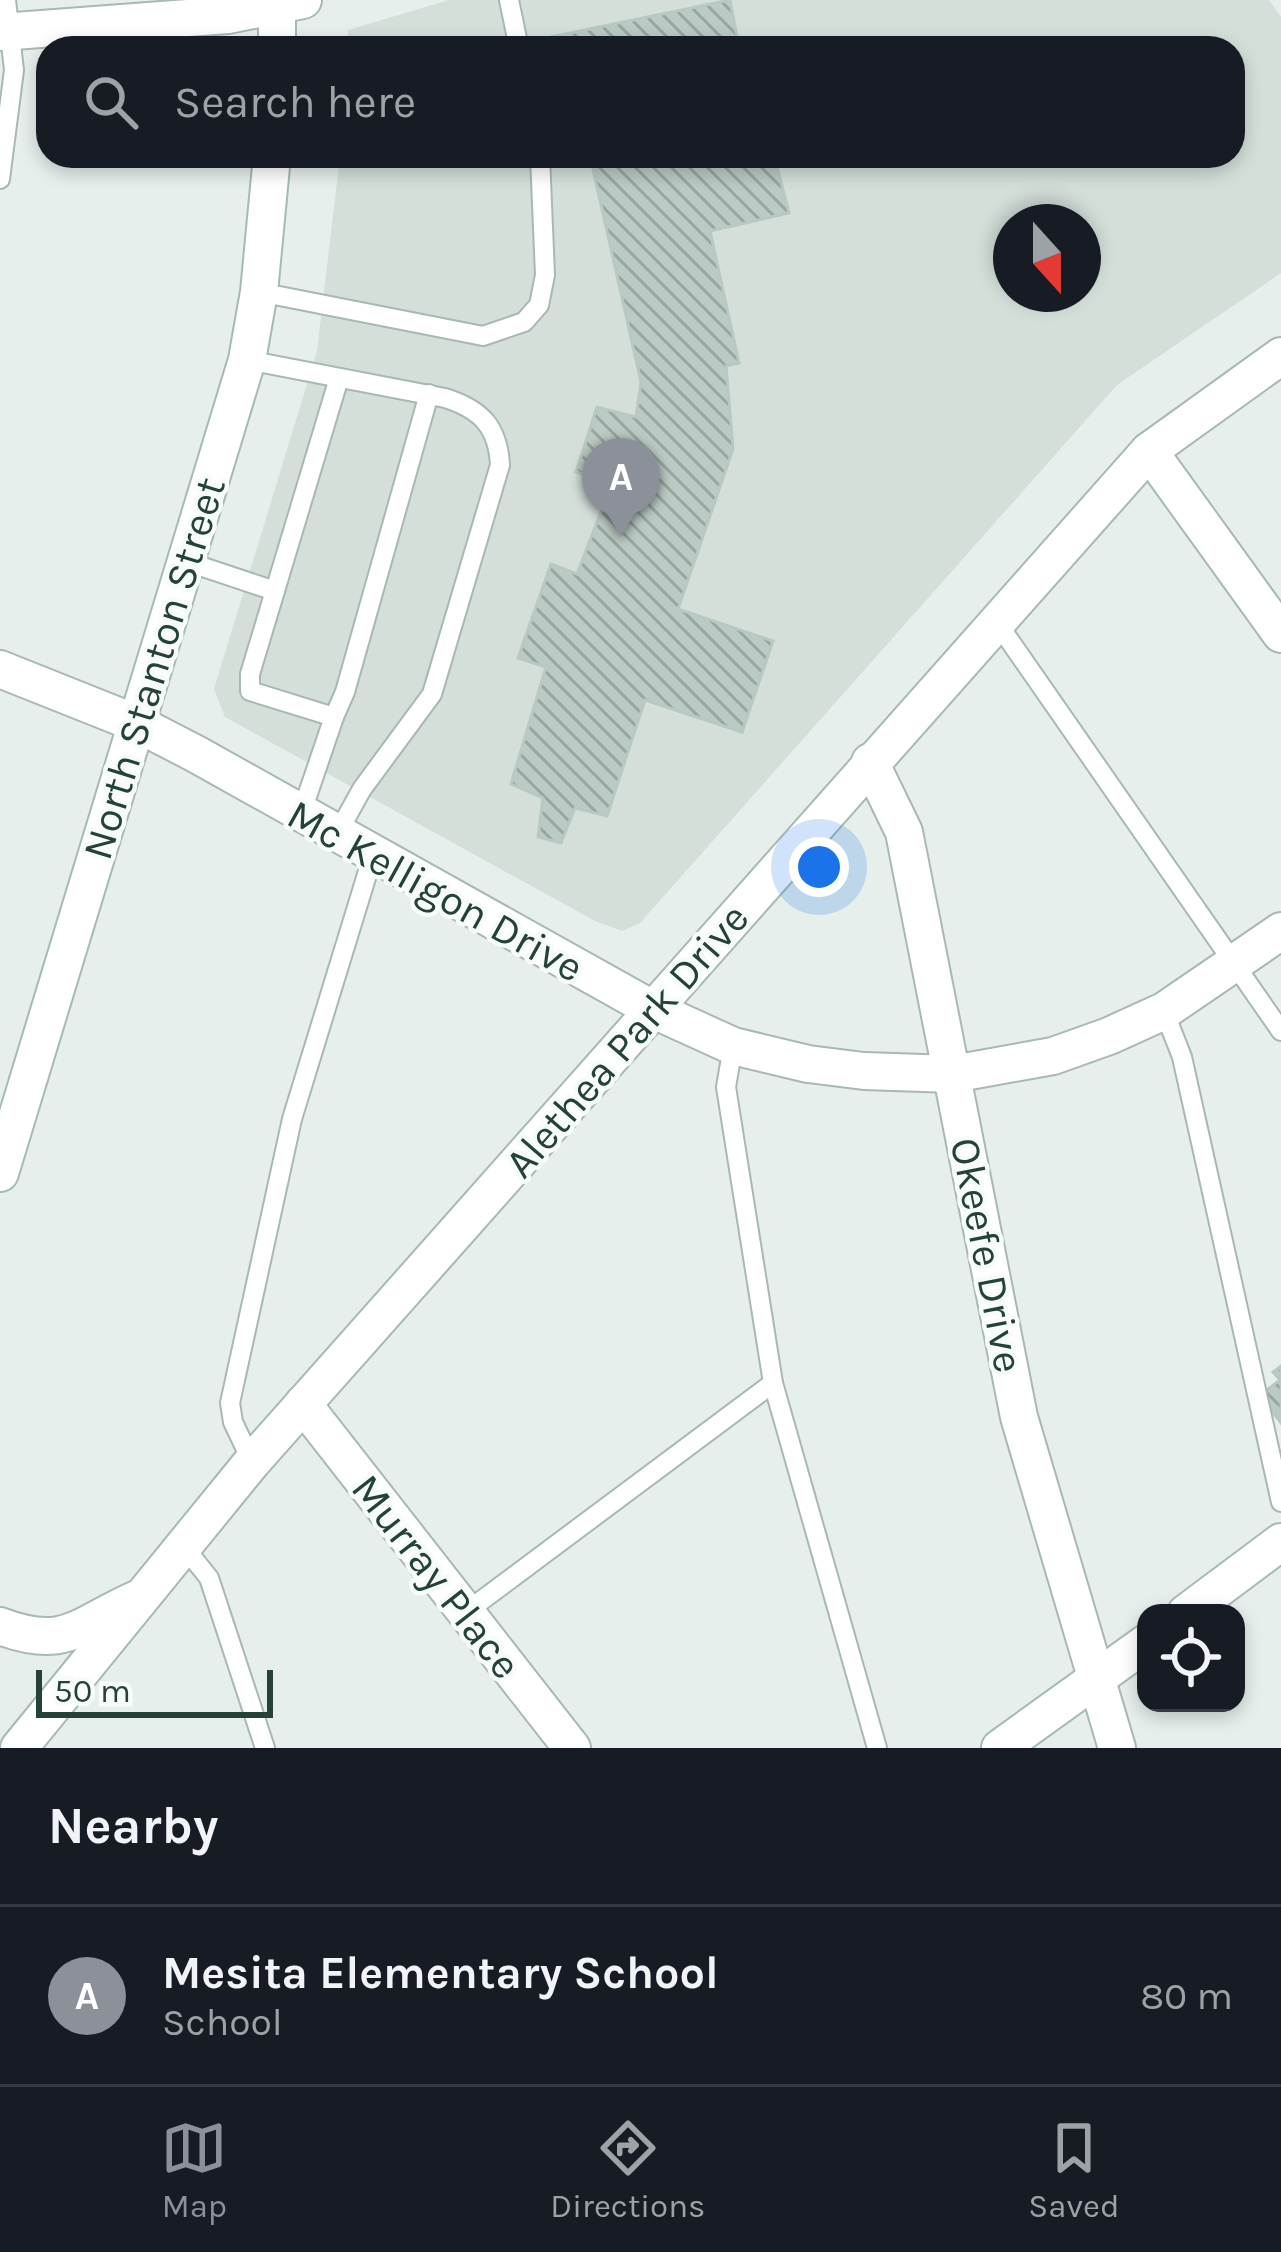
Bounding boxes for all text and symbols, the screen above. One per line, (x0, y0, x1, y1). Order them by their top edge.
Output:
search box (36, 36, 1245, 168)
icon: search (78, 69, 144, 135)
text: Search here (174, 76, 416, 128)
north arrow (993, 204, 1101, 312)
pin: A (582, 438, 660, 537)
street label: North Stanton Street (72, 471, 236, 865)
street label: Mc Kelligon Drive (279, 789, 592, 993)
your location (789, 837, 849, 897)
street label: Alethea Park Drive (494, 893, 759, 1188)
street label: Okeefe Drive (940, 1134, 1034, 1377)
street label: Murray Place (341, 1465, 531, 1689)
map controls (1137, 1604, 1245, 1712)
button: locate (1137, 1604, 1245, 1712)
scale bar (36, 1664, 273, 1717)
text: 50 m (54, 1672, 131, 1710)
text: Nearby (48, 1796, 218, 1856)
text: Mesita Elementary School (162, 1947, 719, 1999)
text: A (75, 1973, 99, 2019)
text: 80 m (1140, 1973, 1233, 2019)
text: School (162, 1999, 283, 2045)
tab: Map (161, 2115, 227, 2225)
tab: Directions (550, 2115, 705, 2225)
tab: Saved (1028, 2115, 1120, 2225)

